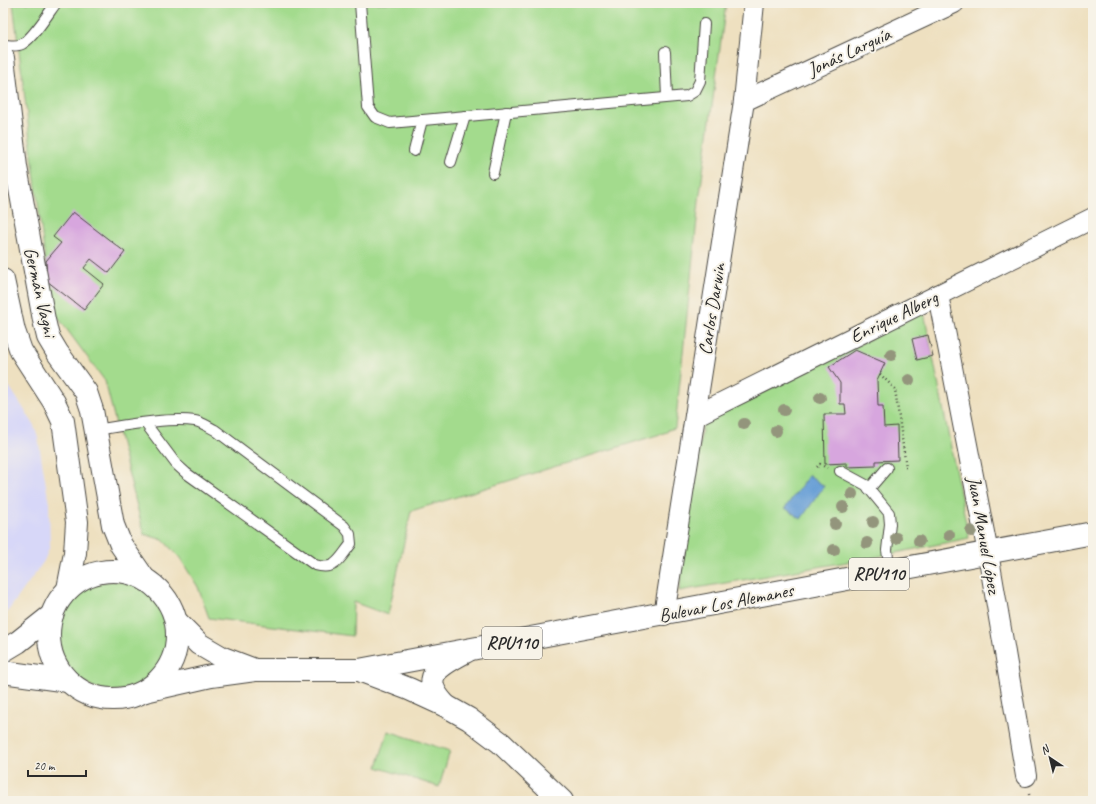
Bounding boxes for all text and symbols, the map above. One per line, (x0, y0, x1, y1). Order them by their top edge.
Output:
street label: Jonás Larguía (803, 22, 896, 82)
street label: Germán Vagni (18, 245, 62, 341)
street label: Carlos Darwin (693, 260, 731, 357)
street label: Enrique Alberg (846, 285, 943, 349)
street label: Juan Manuel López (962, 474, 1006, 597)
road number: RPU110 (849, 558, 909, 590)
street label: Bulevar Los Alemanes (657, 578, 797, 628)
road number: RPU110 (482, 627, 542, 659)
north arrow (1030, 738, 1070, 778)
text: N (1037, 741, 1053, 757)
scale bar (28, 752, 86, 778)
text: 20 m (34, 758, 56, 774)

